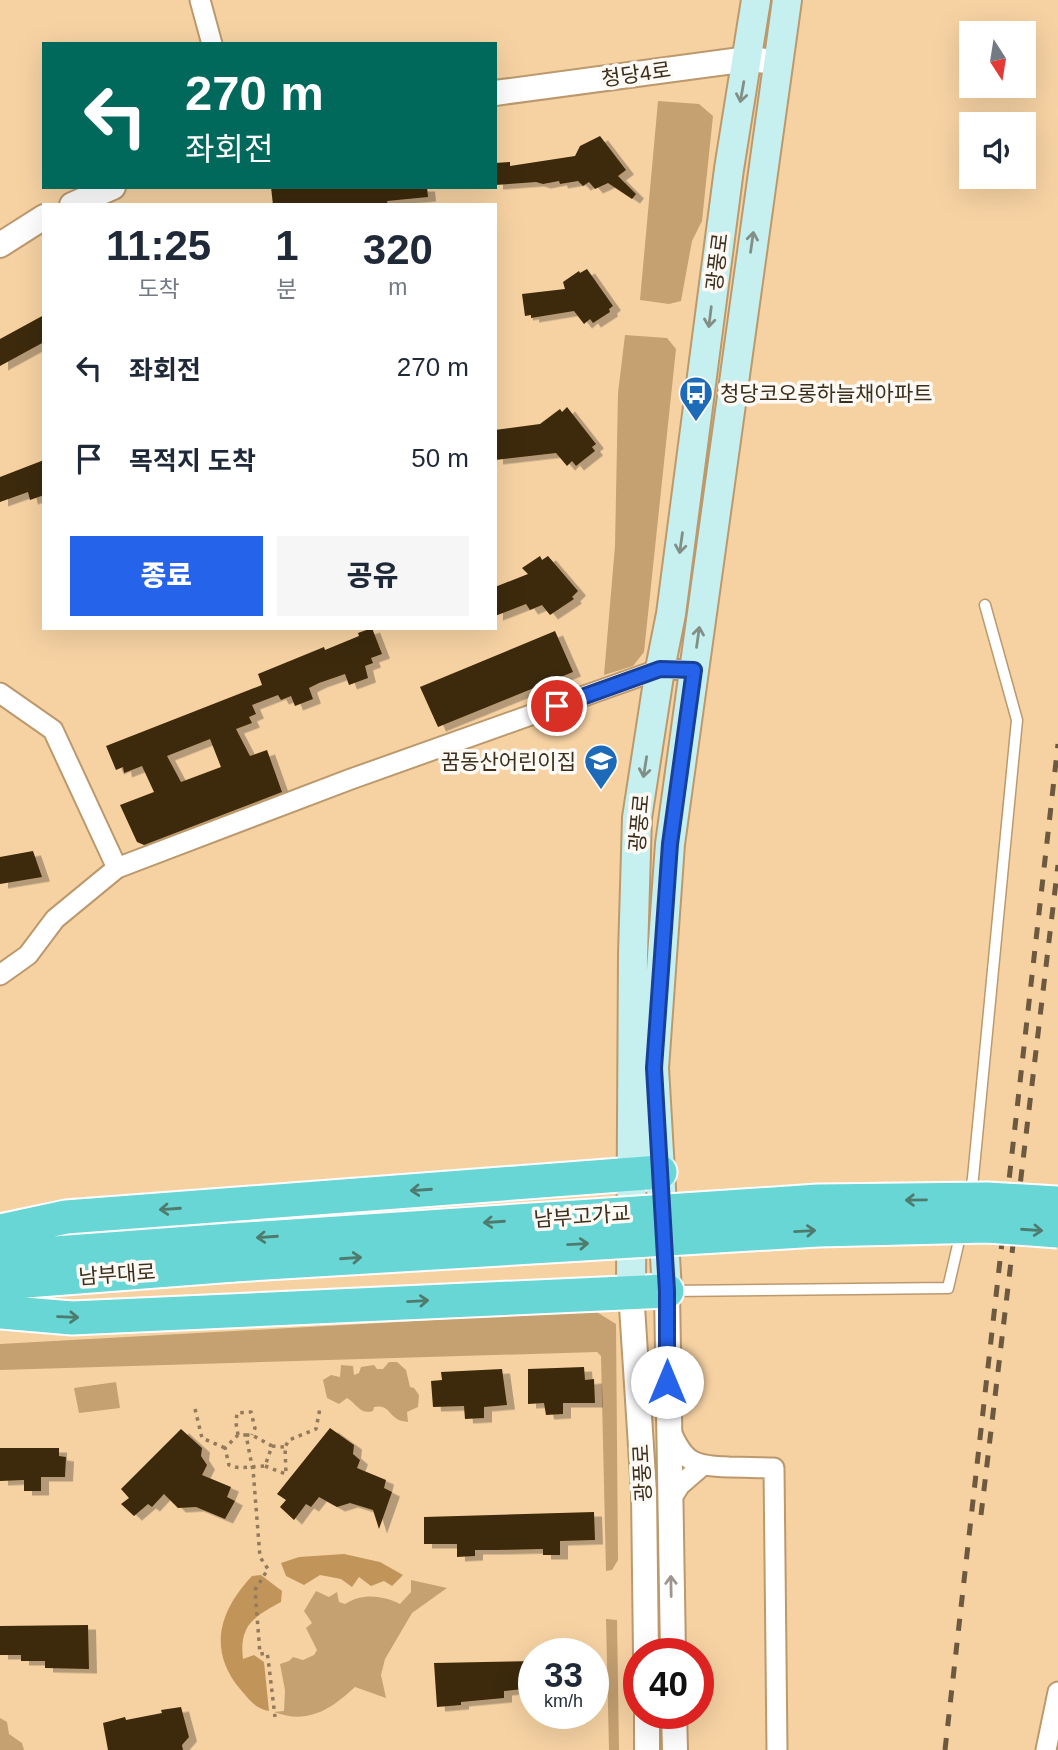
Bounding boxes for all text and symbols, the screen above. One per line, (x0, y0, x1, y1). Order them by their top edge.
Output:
north arrow (959, 21, 1036, 98)
map controls (959, 21, 1036, 189)
street label: 청당4로 (600, 58, 672, 90)
text: 270 m (185, 66, 324, 120)
icon: left (70, 70, 161, 161)
one-way arrow (735, 80, 748, 103)
button: sound (959, 112, 1036, 189)
text: 좌회전 (185, 131, 273, 167)
text: 11:25 (106, 222, 211, 269)
text: 1 (275, 222, 299, 269)
text: 320 (363, 226, 433, 273)
one-way arrow (746, 231, 759, 254)
street label: 광풍로 (702, 232, 732, 292)
text: m (388, 274, 407, 300)
text: 도착 (138, 276, 180, 302)
text: 분 (276, 276, 298, 302)
one-way arrow (703, 305, 716, 328)
icon: left (70, 349, 108, 387)
text: 270 m (397, 352, 469, 382)
text: 좌회전 (129, 355, 201, 385)
bus stop icon: 청당코오롱하늘채아파트 (677, 374, 715, 423)
place label: 청당코오롱하늘채아파트 (720, 382, 933, 405)
icon: arrive (70, 440, 108, 478)
text: 50 m (411, 443, 469, 473)
text: 목적지 도착 (129, 446, 256, 476)
one-way arrow (674, 531, 687, 553)
button: 종료 (70, 536, 263, 616)
button: 공유 (277, 536, 469, 616)
one-way arrow (692, 626, 705, 649)
pin (527, 676, 587, 736)
icon: arrive (538, 687, 576, 725)
school or university icon: 꿈동산어린이집 (582, 742, 620, 791)
place label: 꿈동산어린이집 (441, 750, 576, 773)
one-way arrow (638, 755, 651, 778)
street label: 광풍로 (625, 793, 653, 853)
one-way arrow (410, 1184, 433, 1197)
one-way arrow (905, 1193, 928, 1207)
street label: 남부고가교 (533, 1201, 631, 1231)
one-way arrow (159, 1203, 182, 1216)
one-way arrow (483, 1216, 505, 1229)
one-way arrow (1020, 1223, 1043, 1236)
one-way arrow (793, 1224, 816, 1237)
one-way arrow (255, 1231, 278, 1244)
one-way arrow (566, 1238, 589, 1251)
one-way arrow (339, 1251, 361, 1264)
street label: 남부대로 (78, 1260, 156, 1288)
one-way arrow (406, 1295, 429, 1308)
one-way arrow (56, 1310, 79, 1323)
position arrow (630, 1345, 704, 1419)
street label: 광풍로 (629, 1443, 655, 1503)
one-way arrow (665, 1574, 678, 1597)
speed limit sign: 40 (623, 1638, 714, 1729)
text: 33 (544, 1655, 583, 1694)
text: km/h (544, 1691, 583, 1711)

